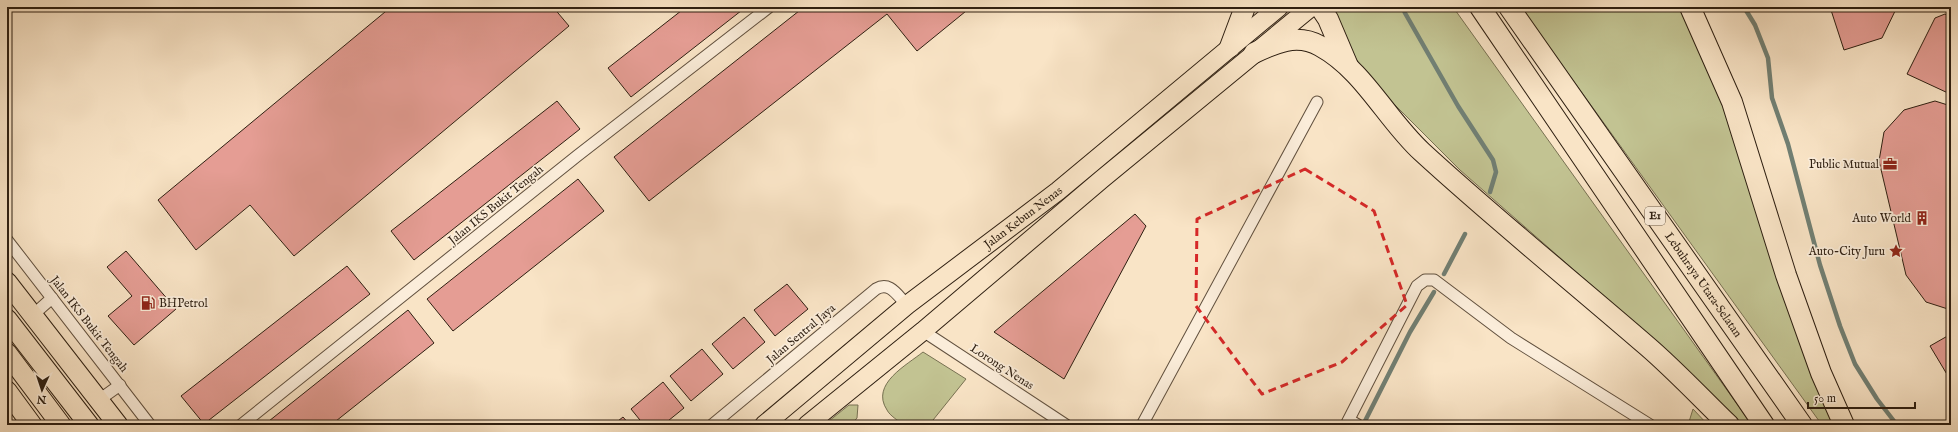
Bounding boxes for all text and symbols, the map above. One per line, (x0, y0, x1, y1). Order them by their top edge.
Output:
office icon: Public Mutual (1882, 156, 1898, 172)
place label: Public Mutual (1809, 157, 1880, 172)
street label: Jalan IKS Bukit Tengah (444, 162, 548, 250)
street label: Jalan Kebun Nenas (979, 183, 1065, 254)
road number: E1 (1645, 207, 1665, 225)
building icon: Auto World (1914, 210, 1930, 226)
place label: Auto World (1851, 211, 1912, 226)
street label: Lebuhraya Utara–Selatan (1662, 229, 1746, 341)
place icon: Auto-City Juru (1888, 243, 1904, 259)
place label: Auto-City Juru (1808, 244, 1885, 260)
street label: Jalan IKS Bukit Tengah (45, 271, 132, 376)
fuel station icon: BHPetrol (140, 295, 156, 311)
place label: BHPetrol (159, 296, 208, 311)
street label: Jalan Sentral Jaya (762, 300, 840, 369)
street label: Lorong Nenas (967, 341, 1037, 393)
north arrow (22, 370, 62, 410)
scale bar (1808, 384, 1915, 410)
text: 50 m (1814, 391, 1836, 406)
text: N (36, 392, 48, 406)

